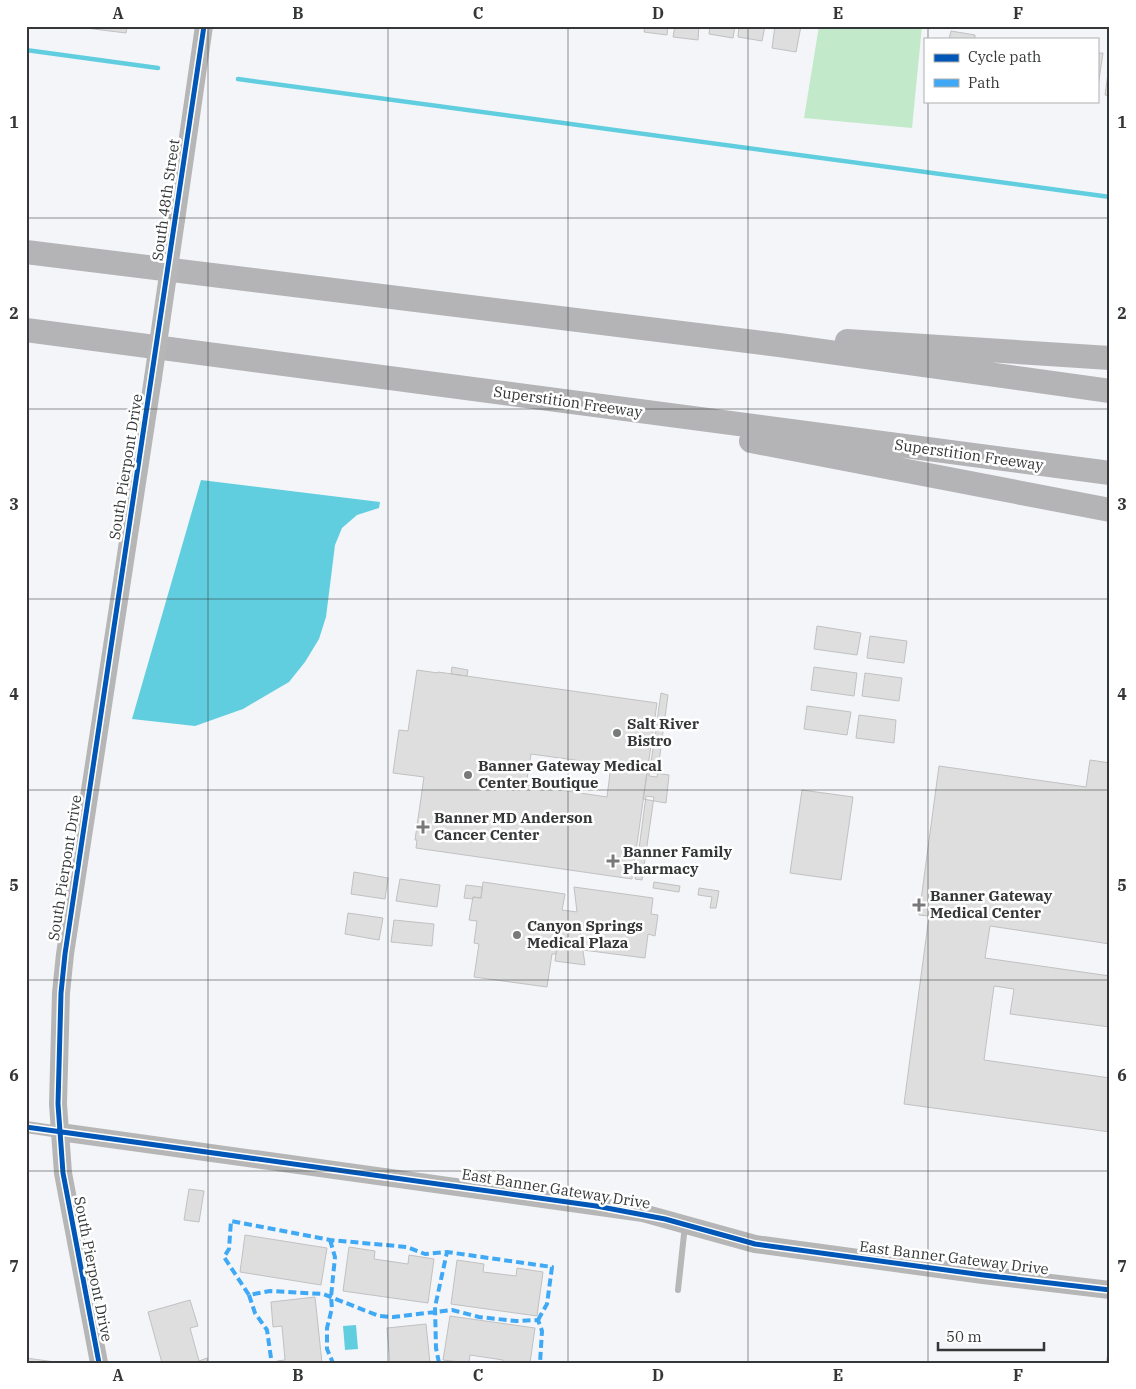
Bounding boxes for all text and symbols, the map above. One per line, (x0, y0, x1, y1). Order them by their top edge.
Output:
text: A (112, 3, 124, 23)
text: B (292, 3, 304, 23)
text: C (473, 3, 483, 23)
text: D (652, 3, 664, 23)
text: E (833, 3, 843, 23)
text: F (1013, 3, 1023, 23)
legend (924, 38, 1098, 102)
text: Cycle path (968, 47, 1041, 66)
text: Path (968, 73, 1000, 92)
text: 1 (9, 112, 19, 132)
text: 1 (1117, 112, 1127, 132)
street label: South 48th Street (148, 138, 183, 262)
text: 2 (9, 303, 19, 323)
text: 2 (1117, 303, 1127, 323)
street label: Superstition Freeway (492, 382, 644, 421)
street label: South Pierpont Drive (105, 393, 146, 541)
street label: Superstition Freeway (893, 435, 1045, 474)
text: 3 (9, 494, 19, 514)
text: 3 (1117, 494, 1127, 514)
text: 4 (9, 684, 19, 704)
text: 4 (1117, 684, 1127, 704)
place label: Salt River Bistro (627, 714, 700, 750)
marker: Salt River Bistro (611, 727, 623, 739)
place label: Banner Gateway Medical Center Boutique (478, 756, 662, 792)
marker: Banner Gateway Medical Center Boutique (462, 769, 474, 781)
street label: South Pierpont Drive (44, 794, 85, 942)
place label: Banner MD Anderson Cancer Center (434, 808, 593, 844)
marker: Banner MD Anderson Cancer Center (416, 820, 430, 834)
place label: Banner Family Pharmacy (623, 842, 732, 878)
marker: Banner Family Pharmacy (607, 855, 619, 867)
text: 5 (9, 875, 19, 895)
text: 5 (1117, 875, 1127, 895)
place label: Banner Gateway Medical Center (930, 886, 1053, 922)
marker: Banner Gateway Medical Center (912, 898, 926, 912)
place label: Canyon Springs Medical Plaza (527, 916, 643, 952)
marker: Canyon Springs Medical Plaza (511, 929, 523, 941)
text: 6 (9, 1065, 19, 1085)
text: 6 (1117, 1065, 1127, 1085)
street label: East Banner Gateway Drive (460, 1164, 652, 1213)
street label: South Pierpont Drive (70, 1195, 117, 1343)
street label: East Banner Gateway Drive (858, 1236, 1050, 1279)
text: 7 (9, 1256, 19, 1276)
text: 7 (1117, 1256, 1127, 1276)
scale bar (938, 1319, 1045, 1351)
text: 50 m (946, 1327, 982, 1346)
text: A (112, 1365, 124, 1385)
text: B (292, 1365, 304, 1385)
text: C (473, 1365, 483, 1385)
text: D (652, 1365, 664, 1385)
text: E (833, 1365, 843, 1385)
text: F (1013, 1365, 1023, 1385)

